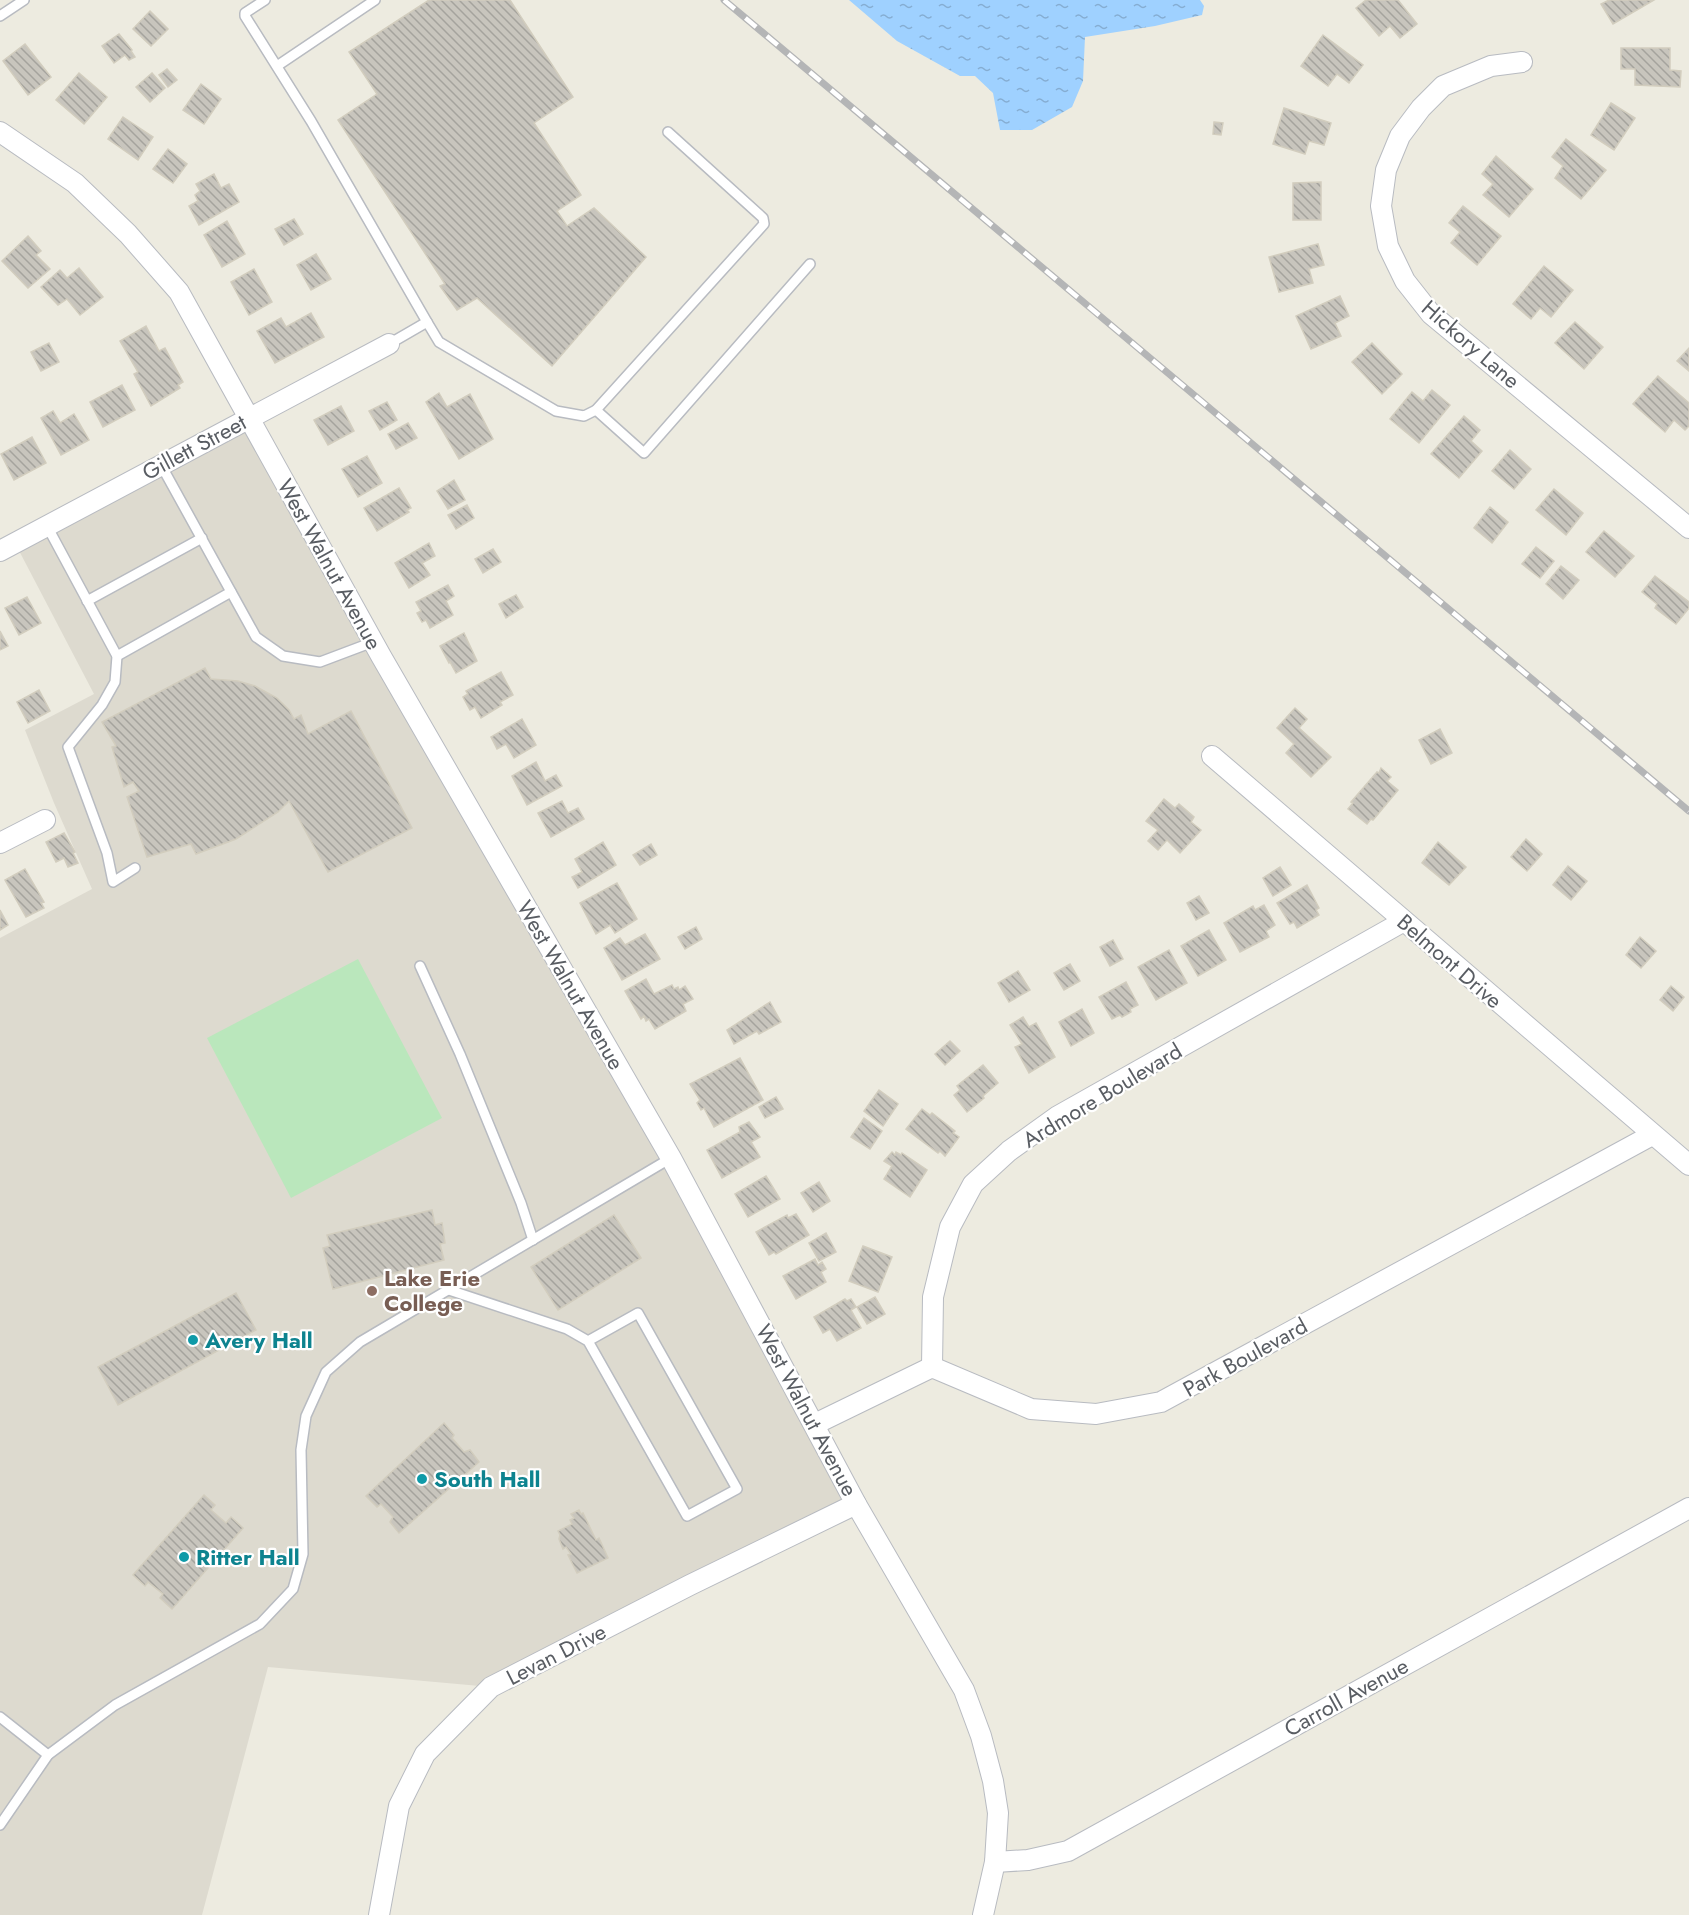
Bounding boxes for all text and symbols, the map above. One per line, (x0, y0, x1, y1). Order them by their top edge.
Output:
street label: Hickory Lane (1415, 292, 1527, 396)
street label: Gillett Street (136, 406, 252, 488)
street label: West Walnut Avenue (270, 473, 390, 655)
street label: West Walnut Avenue (509, 894, 633, 1076)
street label: Belmont Drive (1390, 906, 1510, 1016)
street label: Ardmore Boulevard (1016, 1035, 1188, 1155)
place label: Lake Erie College (384, 1262, 480, 1319)
marker: Lake Erie College (365, 1284, 379, 1298)
street label: Park Boulevard (1177, 1310, 1313, 1404)
street label: West Walnut Avenue (748, 1318, 866, 1502)
place label: Avery Hall (204, 1324, 313, 1356)
marker: Avery Hall (186, 1333, 200, 1347)
place label: South Hall (434, 1463, 541, 1495)
marker: South Hall (415, 1472, 429, 1486)
place label: Ritter Hall (196, 1541, 300, 1573)
marker: Ritter Hall (177, 1550, 191, 1564)
street label: Levan Drive (501, 1615, 611, 1693)
street label: Carroll Avenue (1278, 1650, 1414, 1744)

